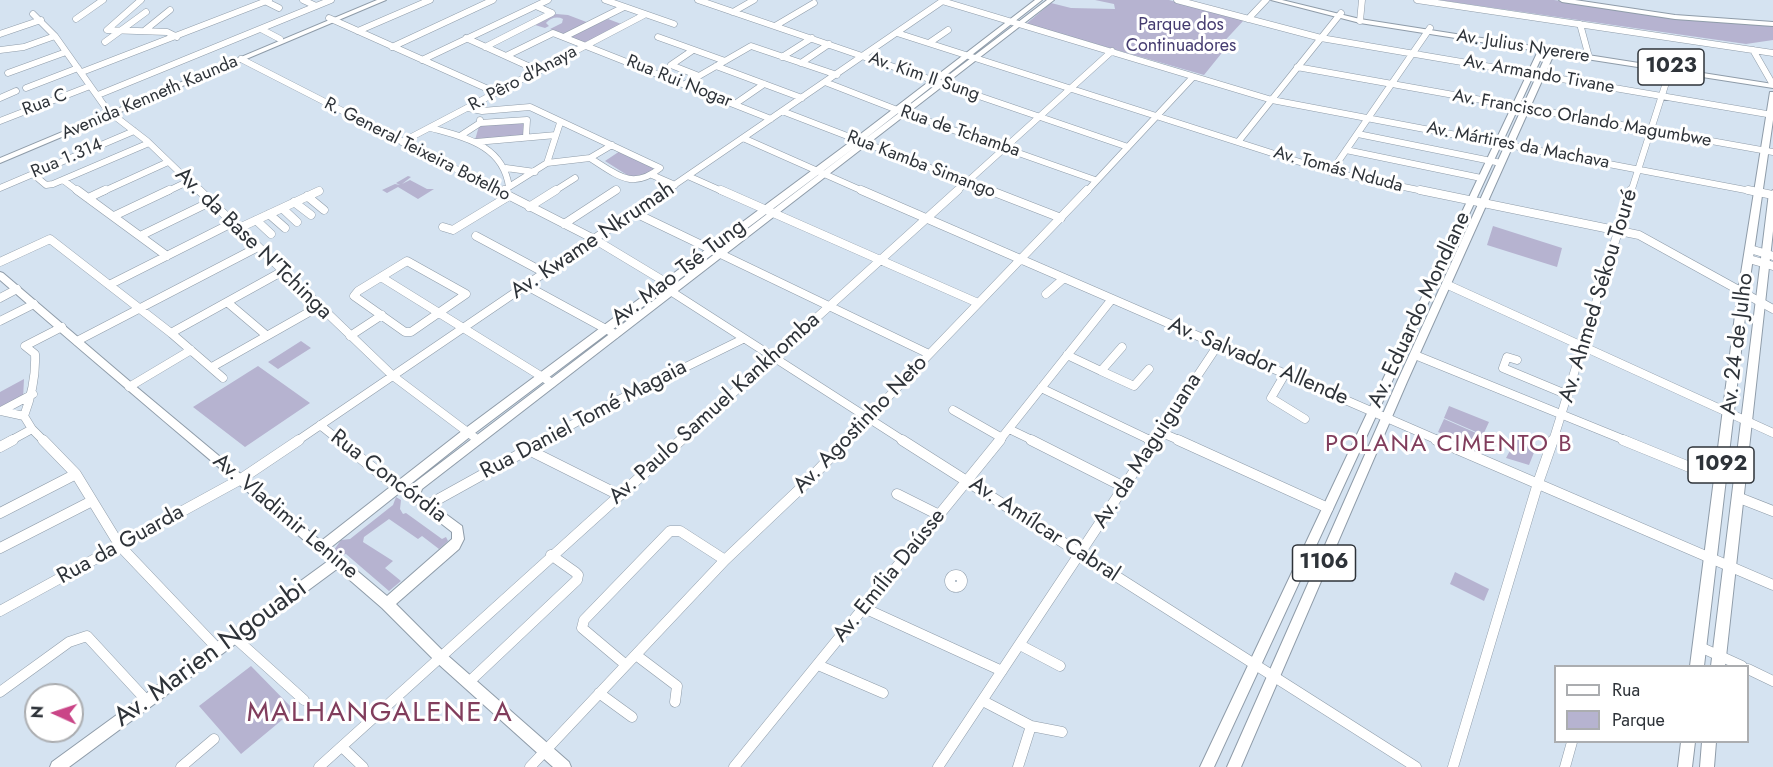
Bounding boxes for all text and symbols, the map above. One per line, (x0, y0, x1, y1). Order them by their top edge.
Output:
park label: Parque dos Continuadores (1126, 15, 1236, 57)
street label: Av. Julius Nyerere (1455, 26, 1591, 68)
street label: R. Pêro d'Anaya (465, 41, 581, 117)
street label: Av. Kim II Sung (866, 48, 982, 106)
road number: 1023 (1638, 49, 1704, 85)
street label: Avenida Kenneth Kaunda (59, 51, 241, 145)
street label: Rua Rui Nogar (623, 51, 735, 113)
street label: Av. Armando Tivane (1462, 51, 1616, 99)
street label: Rua C (20, 85, 70, 121)
street label: Av. Francisco Orlando Magumbwe (1451, 86, 1713, 152)
street label: R. General Teixeira Botelho (320, 94, 514, 206)
street label: Rua de Tchamba (898, 101, 1022, 163)
street label: Av. Mártires da Machava (1425, 118, 1611, 174)
street label: Rua Kamba Simango (844, 127, 998, 203)
street label: Rua 1.314 (28, 134, 106, 184)
street label: Av. Tomás Nduda (1271, 142, 1405, 198)
street label: Av. da Base N'Tchinga (169, 162, 337, 326)
street label: Av. Kwame Nkrumah (506, 176, 680, 306)
street label: Av. Ahmed Sékou Touré (1554, 186, 1644, 406)
street label: Av. Eduardo Mondlane (1363, 208, 1477, 412)
street label: Av. Mao Tsé Tung (607, 214, 751, 332)
street label: Av. 24 de Julho (1716, 272, 1760, 416)
street label: Av. Paulo Samuel Kankhomba (604, 307, 826, 511)
street label: Av. Salvador Allende (1164, 312, 1352, 412)
street label: Av. Agostinho Neto (789, 351, 933, 499)
street label: Rua Daniel Tomé Magaia (476, 354, 692, 486)
street label: Av. da Maguiguana (1088, 368, 1208, 534)
street label: Rua Concórdia (325, 425, 451, 529)
district label: POLANA CIMENTO B (1325, 431, 1573, 459)
road number: 1092 (1688, 447, 1754, 483)
street label: Av. Vladimir Lenine (207, 448, 363, 586)
street label: Av. Amílcar Cabral (964, 472, 1124, 588)
street label: Rua da Guarda (53, 499, 189, 591)
street label: Av. Emília Daússe (828, 504, 952, 648)
road number: 1106 (1292, 545, 1356, 581)
street label: Av. Marien Ngouabi (108, 573, 314, 735)
legend (1554, 665, 1749, 743)
text: Rua (1612, 677, 1640, 703)
north arrow (24, 683, 84, 743)
district label: MALHANGALENE A (247, 697, 513, 731)
text: N (26, 705, 49, 719)
text: Parque (1612, 707, 1665, 733)

